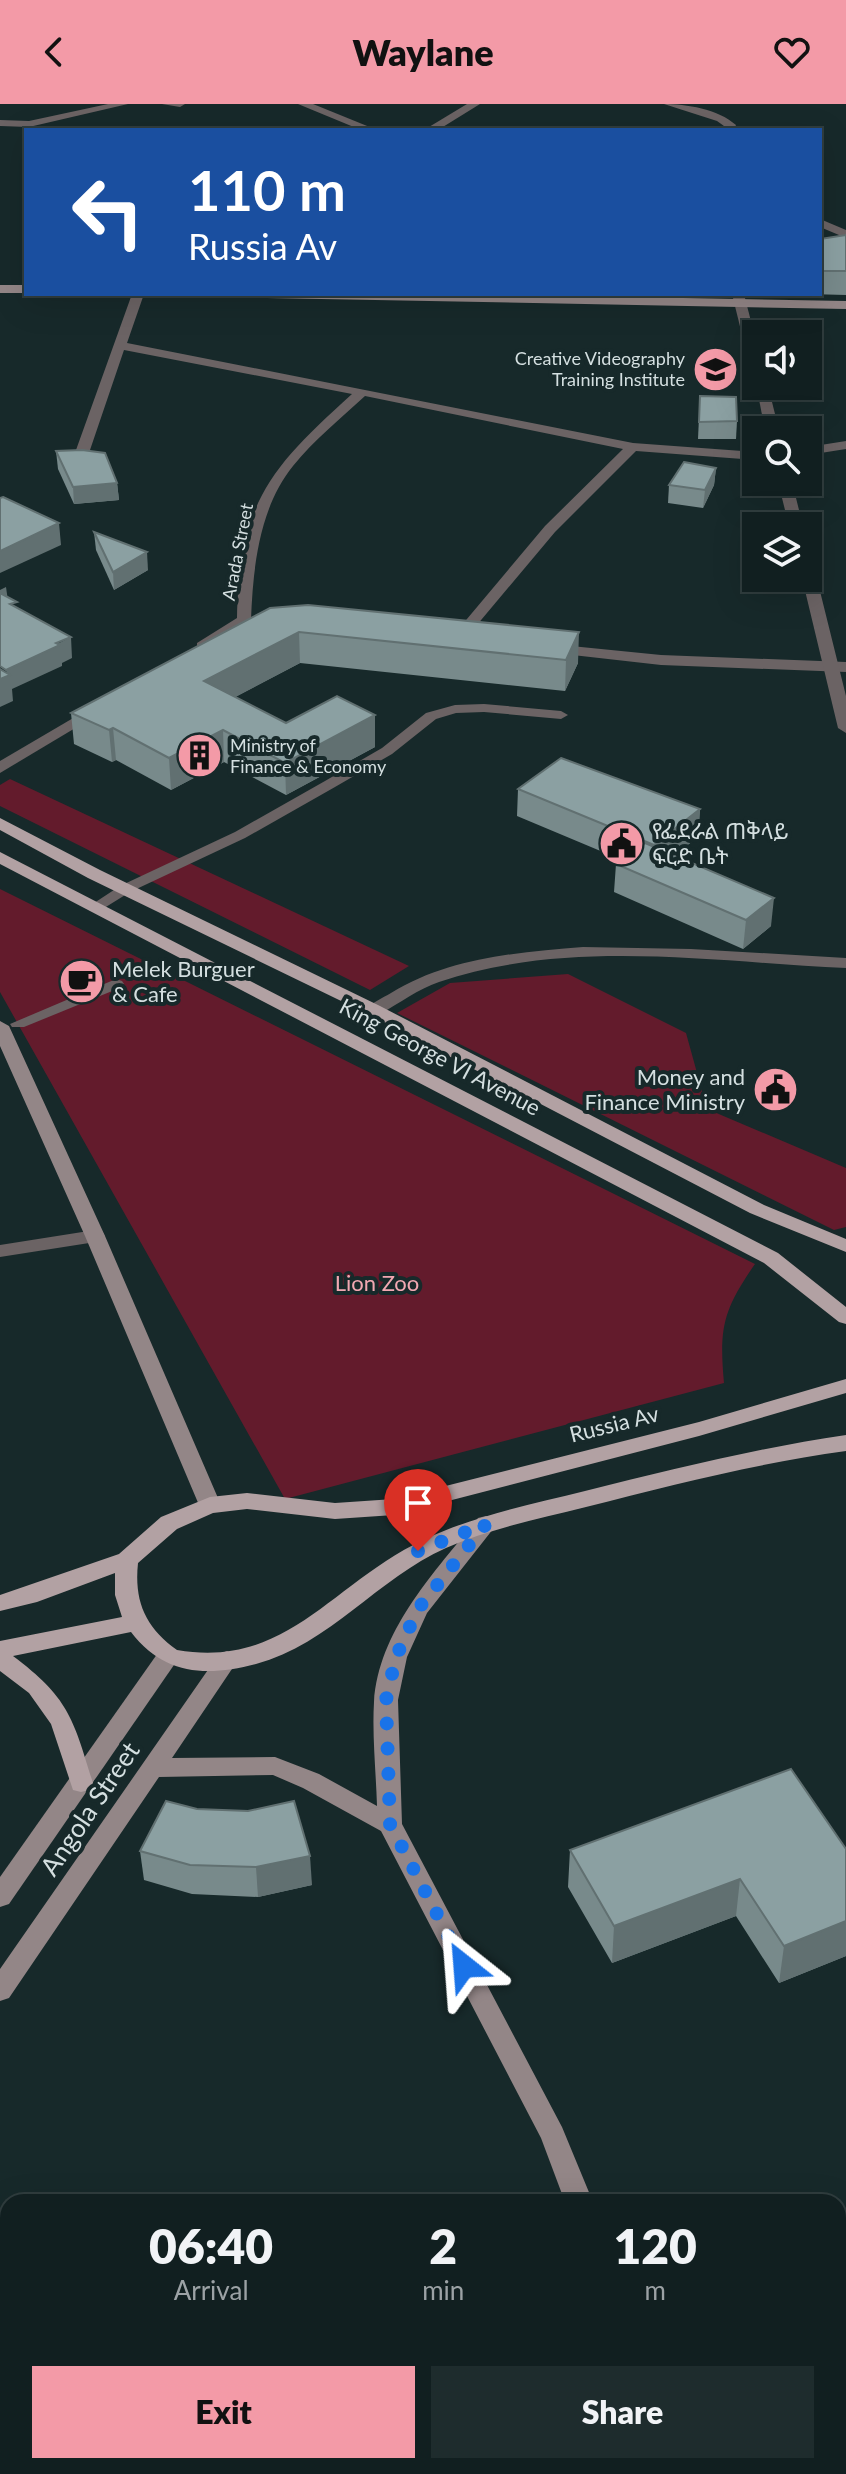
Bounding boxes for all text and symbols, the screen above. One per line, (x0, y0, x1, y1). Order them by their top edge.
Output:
icon: back (32, 30, 76, 74)
text: Waylane (352, 30, 494, 74)
icon: heart (770, 30, 814, 74)
text: 110 m (188, 156, 346, 223)
icon: left (56, 160, 160, 264)
text: Russia Av (188, 224, 337, 268)
map controls (742, 320, 822, 592)
button: sound (742, 320, 822, 400)
school or university icon: Creative Videography Training Institute (692, 345, 740, 393)
place label: Creative Videography Training Institute (515, 347, 686, 390)
button: search (742, 416, 822, 496)
street label: Arada Street (217, 501, 257, 602)
button: layers (742, 512, 822, 592)
building icon: Ministry of Finance & Economy (175, 732, 223, 780)
place label: Ministry of Finance & Economy (230, 734, 387, 777)
place label: የፌደራል ጠቅላይ ፍርድ ቤት (652, 817, 789, 869)
public building icon: የፌደራል ጠቅላይ ፍርድ ቤት (597, 820, 645, 868)
place label: Melek Burguer & Cafe (112, 955, 255, 1007)
cafe icon: Melek Burguer & Cafe (57, 958, 105, 1006)
street label: King George VI Avenue (335, 992, 545, 1121)
place label: Money and Finance Ministry (584, 1063, 746, 1115)
public building icon: Money and Finance Ministry (752, 1066, 800, 1114)
park label: Lion Zoo (335, 1269, 419, 1296)
street label: Russia Av (566, 1399, 662, 1448)
pin (384, 1469, 452, 1551)
icon: arrive (396, 1481, 440, 1525)
street label: Angola Street (33, 1735, 146, 1881)
position arrow (422, 1924, 506, 2008)
text: 06:40 (149, 2217, 273, 2274)
text: 2 (429, 2217, 457, 2274)
text: 120 (613, 2217, 697, 2274)
text: Arrival (174, 2274, 249, 2306)
text: min (422, 2274, 464, 2306)
text: m (644, 2274, 666, 2306)
button: Exit (32, 2366, 415, 2458)
button: Share (431, 2366, 814, 2458)

